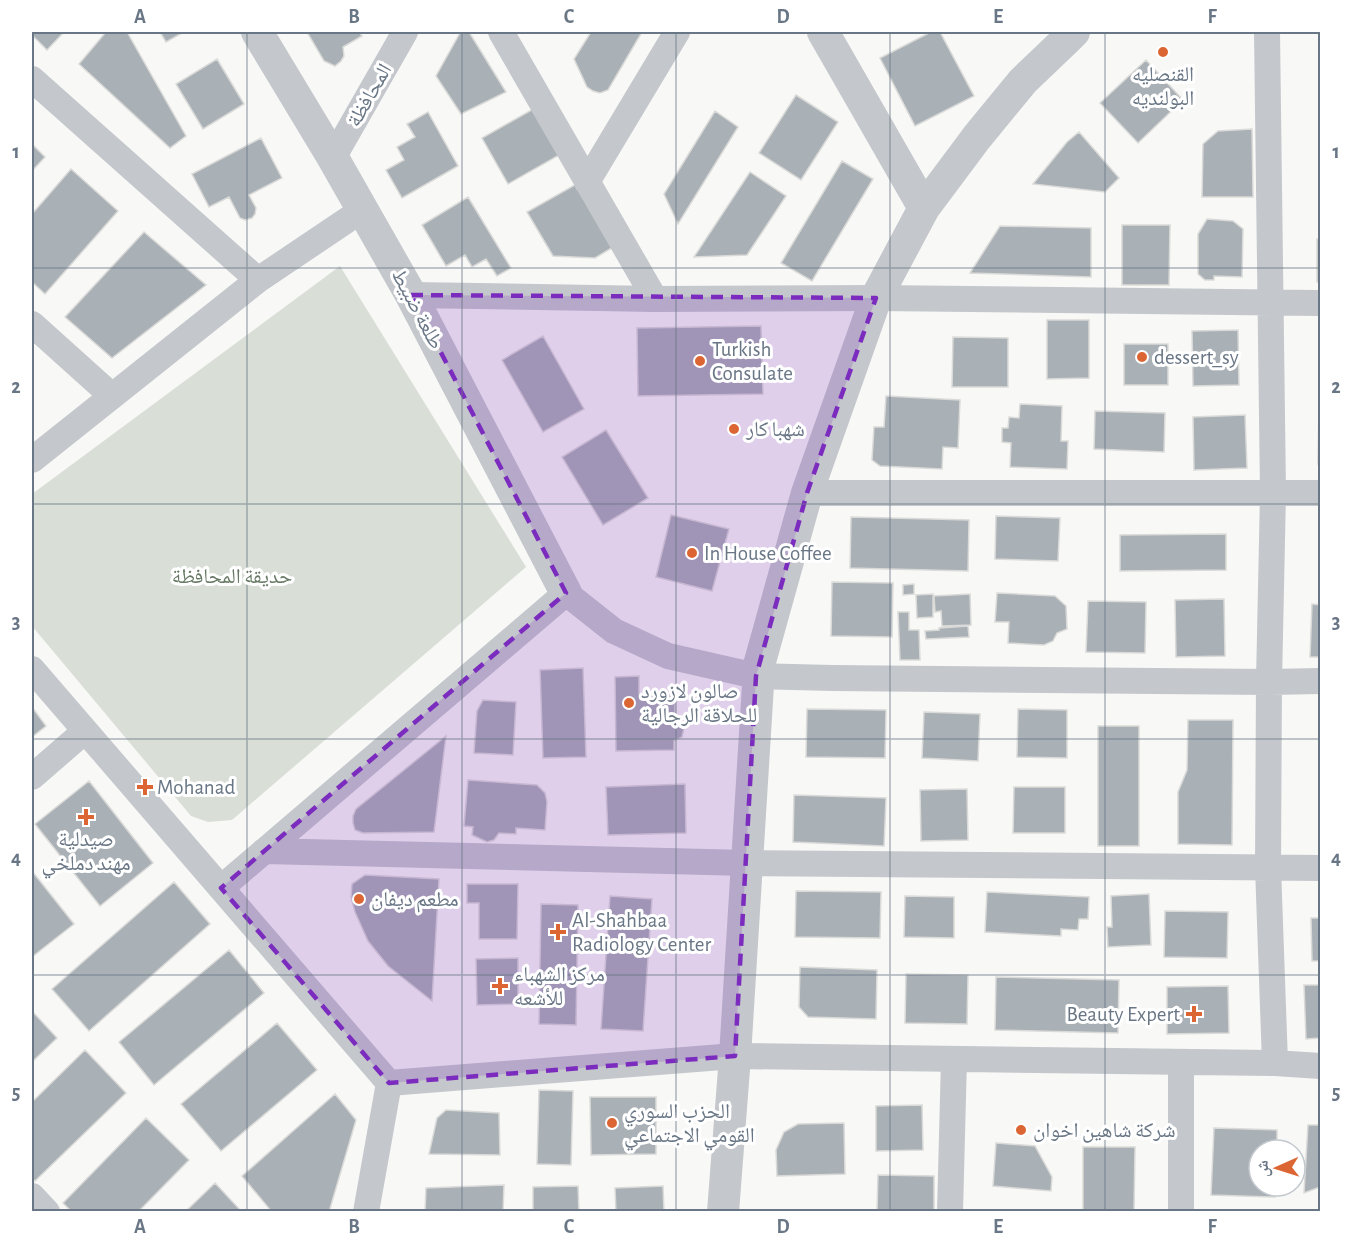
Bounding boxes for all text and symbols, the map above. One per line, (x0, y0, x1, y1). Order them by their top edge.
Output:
text: A (134, 7, 146, 27)
text: B (348, 7, 360, 27)
text: C (564, 7, 575, 27)
text: D (776, 7, 790, 27)
text: E (993, 7, 1003, 27)
text: F (1207, 7, 1217, 27)
marker: القنصليه البولنديه (1156, 45, 1170, 59)
street label: المحافظة (343, 60, 396, 130)
place label: القنصليه البولنديه (1132, 64, 1194, 110)
text: 1 (12, 142, 20, 162)
text: 1 (1332, 142, 1340, 162)
street label: طلعة ضبيط (387, 266, 447, 353)
place label: Turkish Consulate (712, 339, 793, 384)
place label: dessert_sy (1154, 347, 1239, 368)
marker: dessert_sy (1135, 350, 1149, 364)
marker: Turkish Consulate (693, 354, 707, 368)
text: 2 (11, 377, 21, 397)
text: 2 (1331, 377, 1341, 397)
place label: شهبا كار (745, 419, 805, 441)
marker: شهبا كار (727, 422, 741, 436)
place label: In House Coffee (704, 543, 832, 564)
marker: In House Coffee (685, 546, 699, 560)
park label: حديقة المحافظة (172, 566, 292, 587)
text: 3 (12, 612, 20, 632)
text: 3 (1332, 612, 1340, 632)
place label: صالون لازورد للحلاقة الرجالية (641, 681, 757, 726)
marker: صالون لازورد للحلاقة الرجالية (622, 696, 636, 710)
place label: Mohanad (157, 777, 235, 798)
marker: Mohanad (138, 780, 152, 794)
marker: صيدلية مهند دملخي (79, 810, 93, 824)
place label: صيدلية مهند دملخي (42, 829, 130, 879)
text: 4 (11, 848, 21, 868)
text: 4 (1331, 848, 1341, 868)
place label: مطعم ديفان (371, 889, 459, 913)
marker: مطعم ديفان (352, 892, 366, 906)
place label: Al-Shahbaa Radiology Center (572, 910, 711, 955)
marker: Al-Shahbaa Radiology Center (549, 923, 567, 941)
place label: مركز الشهباء للأشعه (514, 964, 605, 1009)
marker: مركز الشهباء للأشعه (491, 977, 509, 995)
place label: Beauty Expert (1067, 1004, 1180, 1025)
marker: Beauty Expert (1185, 1005, 1203, 1023)
text: 5 (12, 1083, 20, 1103)
text: 5 (1332, 1083, 1340, 1103)
place label: الحزب السوري القومي الاجتماعي (624, 1101, 755, 1151)
marker: الحزب السوري القومي الاجتماعي (605, 1116, 619, 1130)
place label: شركة شاهين اخوان (1033, 1120, 1176, 1143)
marker: شركة شاهين اخوان (1014, 1123, 1028, 1137)
north arrow (1247, 1138, 1307, 1198)
text: ش (1255, 1160, 1272, 1178)
text: A (134, 1217, 146, 1237)
text: B (348, 1217, 360, 1237)
text: C (564, 1217, 575, 1237)
text: D (776, 1217, 790, 1237)
text: E (993, 1217, 1003, 1237)
text: F (1207, 1217, 1217, 1237)

